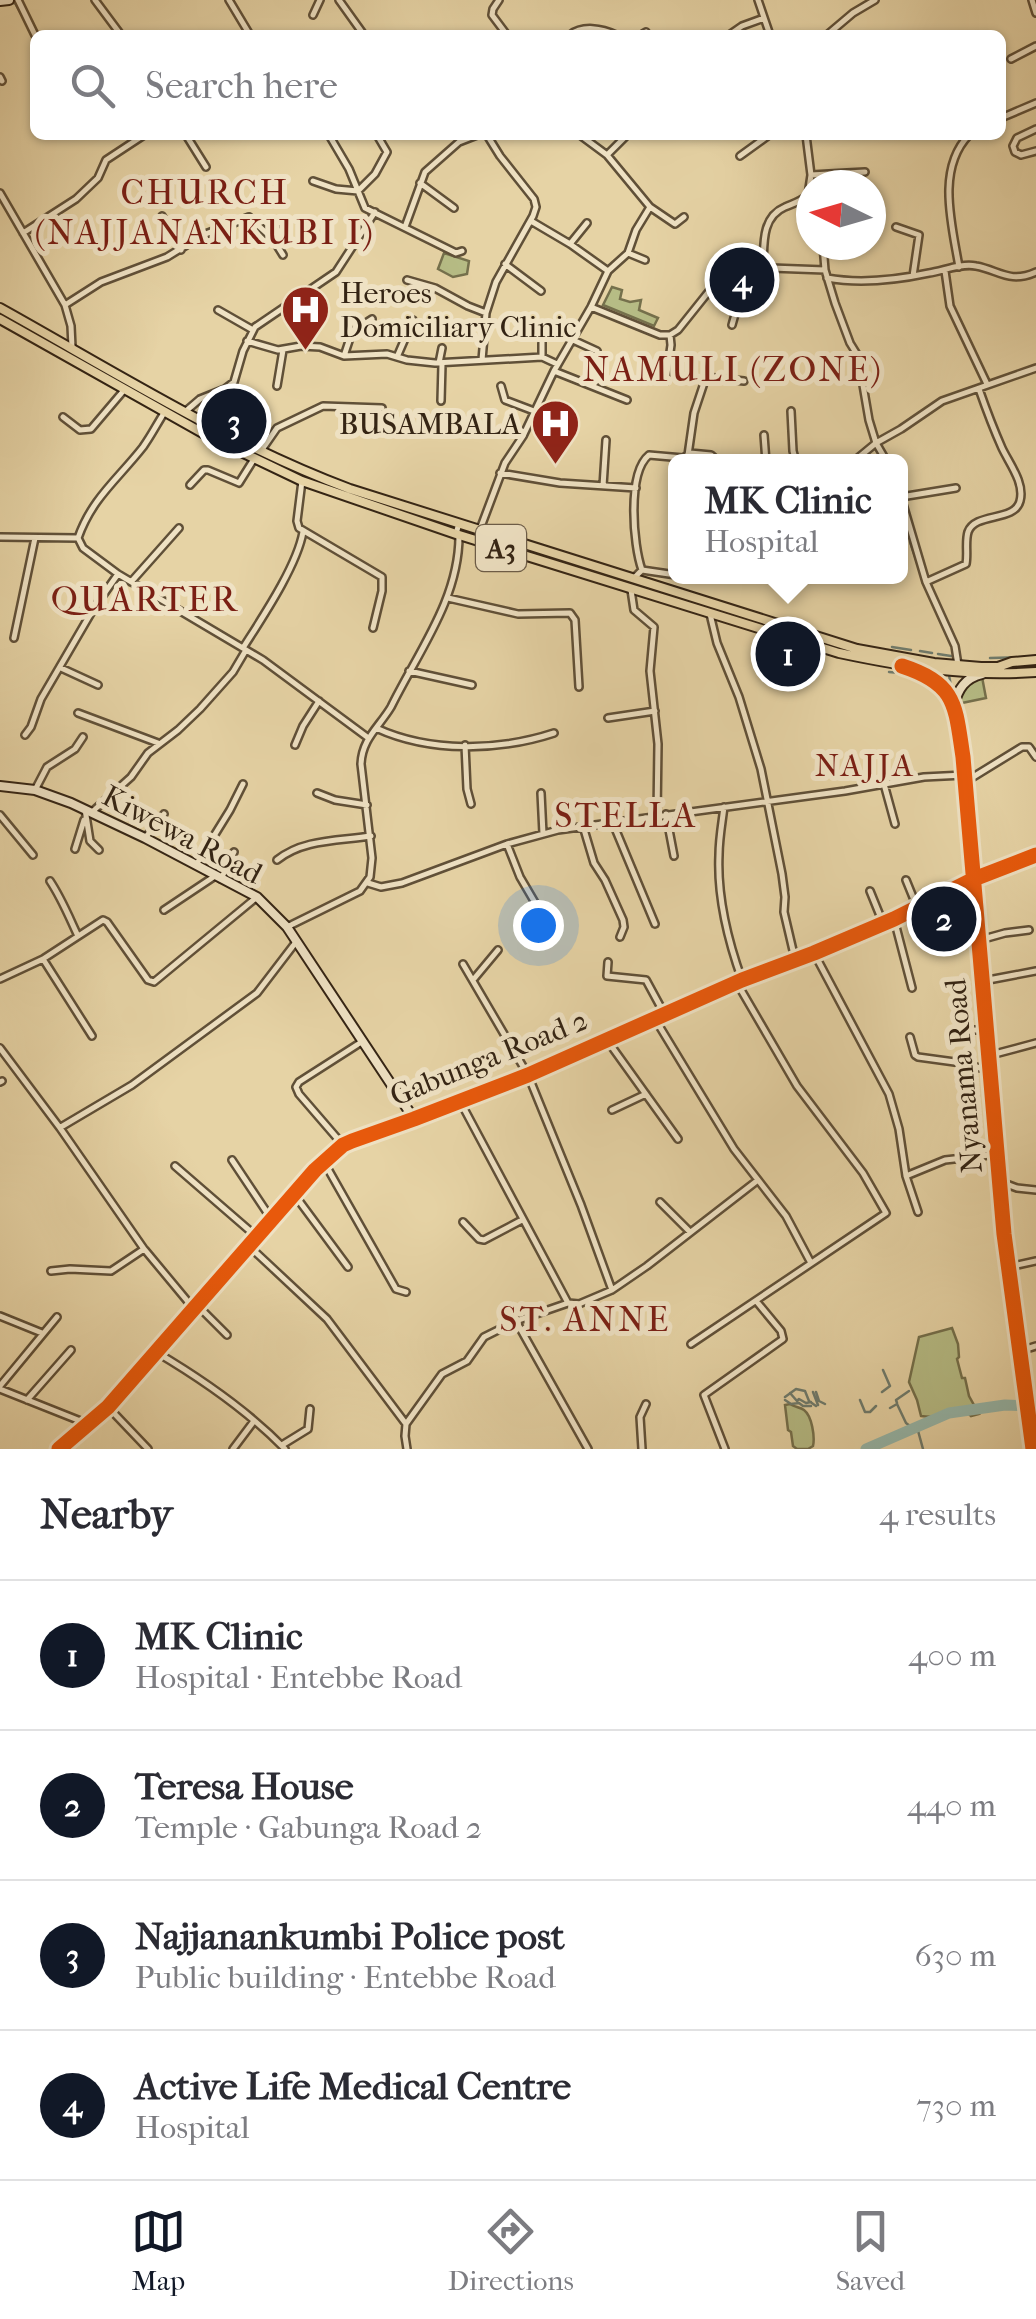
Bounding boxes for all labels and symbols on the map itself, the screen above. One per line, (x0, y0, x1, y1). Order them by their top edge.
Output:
north arrow (796, 170, 886, 260)
district label: CHURCH (NAJJANANKUBI I) (34, 172, 376, 253)
pin: 4 (710, 242, 774, 318)
place label: Heroes Domiciliary Clinic (340, 276, 577, 345)
hospital icon: Heroes Domiciliary Clinic (279, 284, 331, 352)
district label: NAMULI (ZONE) (583, 349, 883, 390)
pin: 3 (202, 384, 266, 458)
hospital icon: BUSAMBALA (530, 398, 582, 466)
place label: BUSAMBALA (339, 407, 522, 442)
road number: A3 (476, 525, 526, 571)
district label: QUARTER (51, 579, 239, 620)
pin: 1 (756, 616, 820, 692)
district label: NAJJA (815, 747, 915, 784)
street label: Kiwewa Road (96, 778, 268, 892)
district label: STELLA (554, 795, 698, 836)
pin: 2 (912, 882, 976, 956)
your location (513, 900, 564, 951)
street label: Nyanama Road (938, 977, 990, 1175)
street label: Gabunga Road 2 (385, 1002, 593, 1114)
district label: ST. ANNE (499, 1299, 671, 1340)

